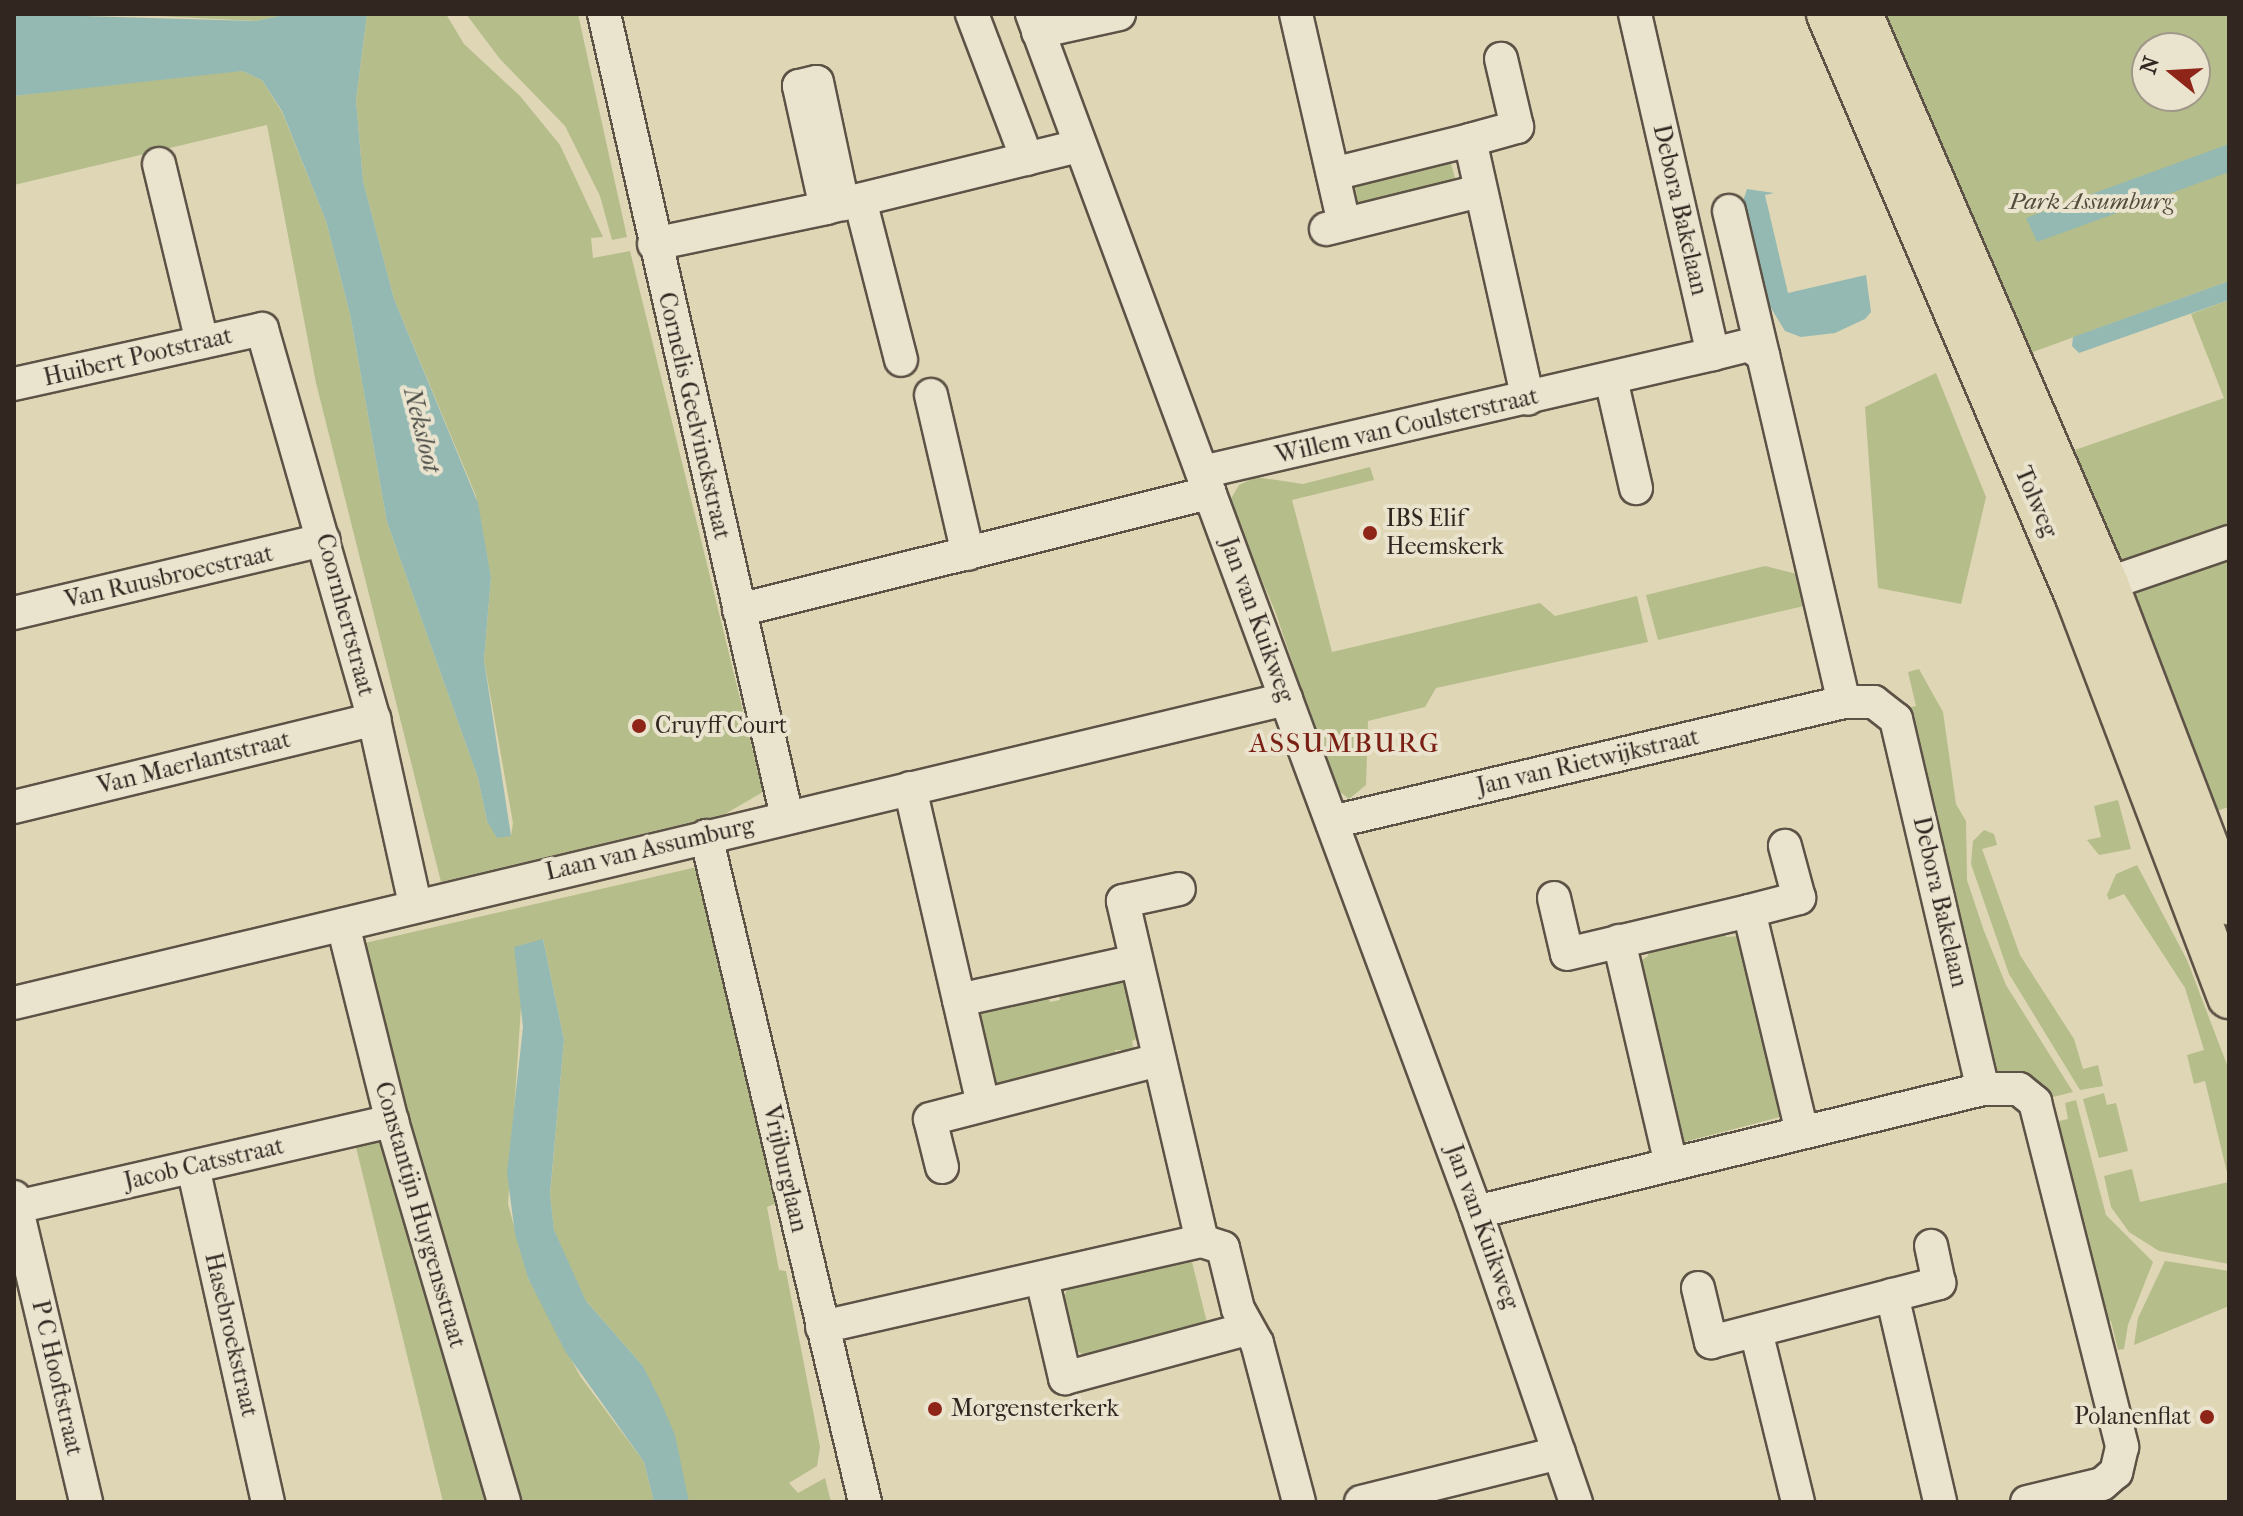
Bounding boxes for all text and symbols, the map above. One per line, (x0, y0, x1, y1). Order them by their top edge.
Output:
north arrow (2131, 32, 2211, 112)
text: N (2135, 53, 2165, 77)
street label: Debora Bakelaan (1646, 122, 1714, 298)
park label: Park Assumburg (2009, 188, 2173, 216)
street label: Cornelis Geelvinckstraat (652, 290, 736, 542)
street label: Huibert Pootstraat (41, 321, 235, 393)
street label: Willem van Coulsterstraat (1273, 382, 1541, 470)
water label: Neksloot (396, 384, 448, 476)
street label: Tolweg (2008, 462, 2064, 542)
place label: IBS Elif Heemskerk (1386, 505, 1503, 561)
marker: IBS Elif Heemskerk (1361, 524, 1379, 542)
street label: Coornhertstraat (309, 531, 381, 699)
street label: Jan van Kuikweg (1214, 534, 1300, 706)
street label: Van Ruusbroecstraat (62, 539, 276, 615)
place label: Cruyff Court (655, 712, 787, 740)
marker: Cruyff Court (630, 717, 648, 735)
street label: Jan van Rietwijkstraat (1474, 722, 1702, 802)
street label: Van Maerlantstraat (95, 725, 293, 801)
district label: ASSUMBURG (1249, 726, 1441, 760)
street label: Laan van Assumburg (543, 811, 757, 887)
street label: Debora Bakelaan (1906, 814, 1974, 990)
street label: Constantijn Huygensstraat (368, 1079, 472, 1351)
street label: Vrijburglaan (756, 1103, 814, 1235)
street label: Jacob Catsstraat (121, 1132, 287, 1196)
street label: Jan van Kuikweg (1439, 1141, 1525, 1313)
street label: Hasebroekstraat (198, 1250, 264, 1420)
street label: P C Hooftstraat (25, 1297, 89, 1459)
place label: Morgensterkerk (951, 1395, 1119, 1423)
marker: Morgensterkerk (926, 1400, 944, 1418)
place label: Polanenflat (2074, 1403, 2191, 1431)
marker: Polanenflat (2198, 1408, 2216, 1426)

